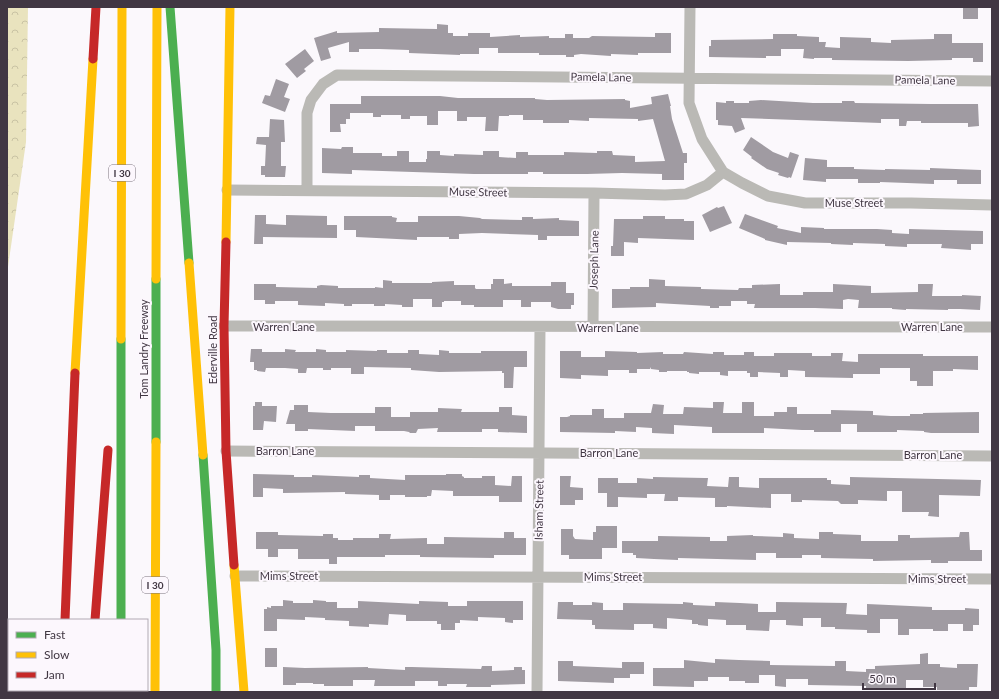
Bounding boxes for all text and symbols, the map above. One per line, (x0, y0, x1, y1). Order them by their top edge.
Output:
street label: Pamela Lane (571, 69, 632, 84)
street label: Pamela Lane (895, 72, 956, 87)
road number: I 30 (109, 165, 135, 181)
street label: Muse Street (449, 184, 507, 199)
street label: Muse Street (825, 196, 883, 209)
street label: Joseph Lane (586, 230, 601, 290)
street label: Tom Landry Freeway (137, 299, 150, 399)
street label: Ederville Road (206, 316, 219, 384)
street label: Warren Lane (253, 320, 315, 333)
street label: Warren Lane (901, 320, 963, 333)
street label: Warren Lane (577, 321, 639, 334)
street label: Barron Lane (256, 444, 314, 457)
street label: Barron Lane (580, 446, 638, 459)
street label: Barron Lane (904, 448, 962, 461)
street label: Isham Street (531, 480, 546, 540)
street label: Mims Street (260, 569, 318, 582)
street label: Mims Street (584, 570, 642, 583)
street label: Mims Street (908, 572, 966, 585)
road number: I 30 (142, 577, 168, 593)
legend (8, 619, 148, 691)
text: Fast (44, 627, 66, 642)
text: Slow (44, 647, 70, 662)
scale bar (863, 665, 935, 691)
text: Jam (44, 667, 65, 682)
text: 50 m (869, 671, 896, 686)

